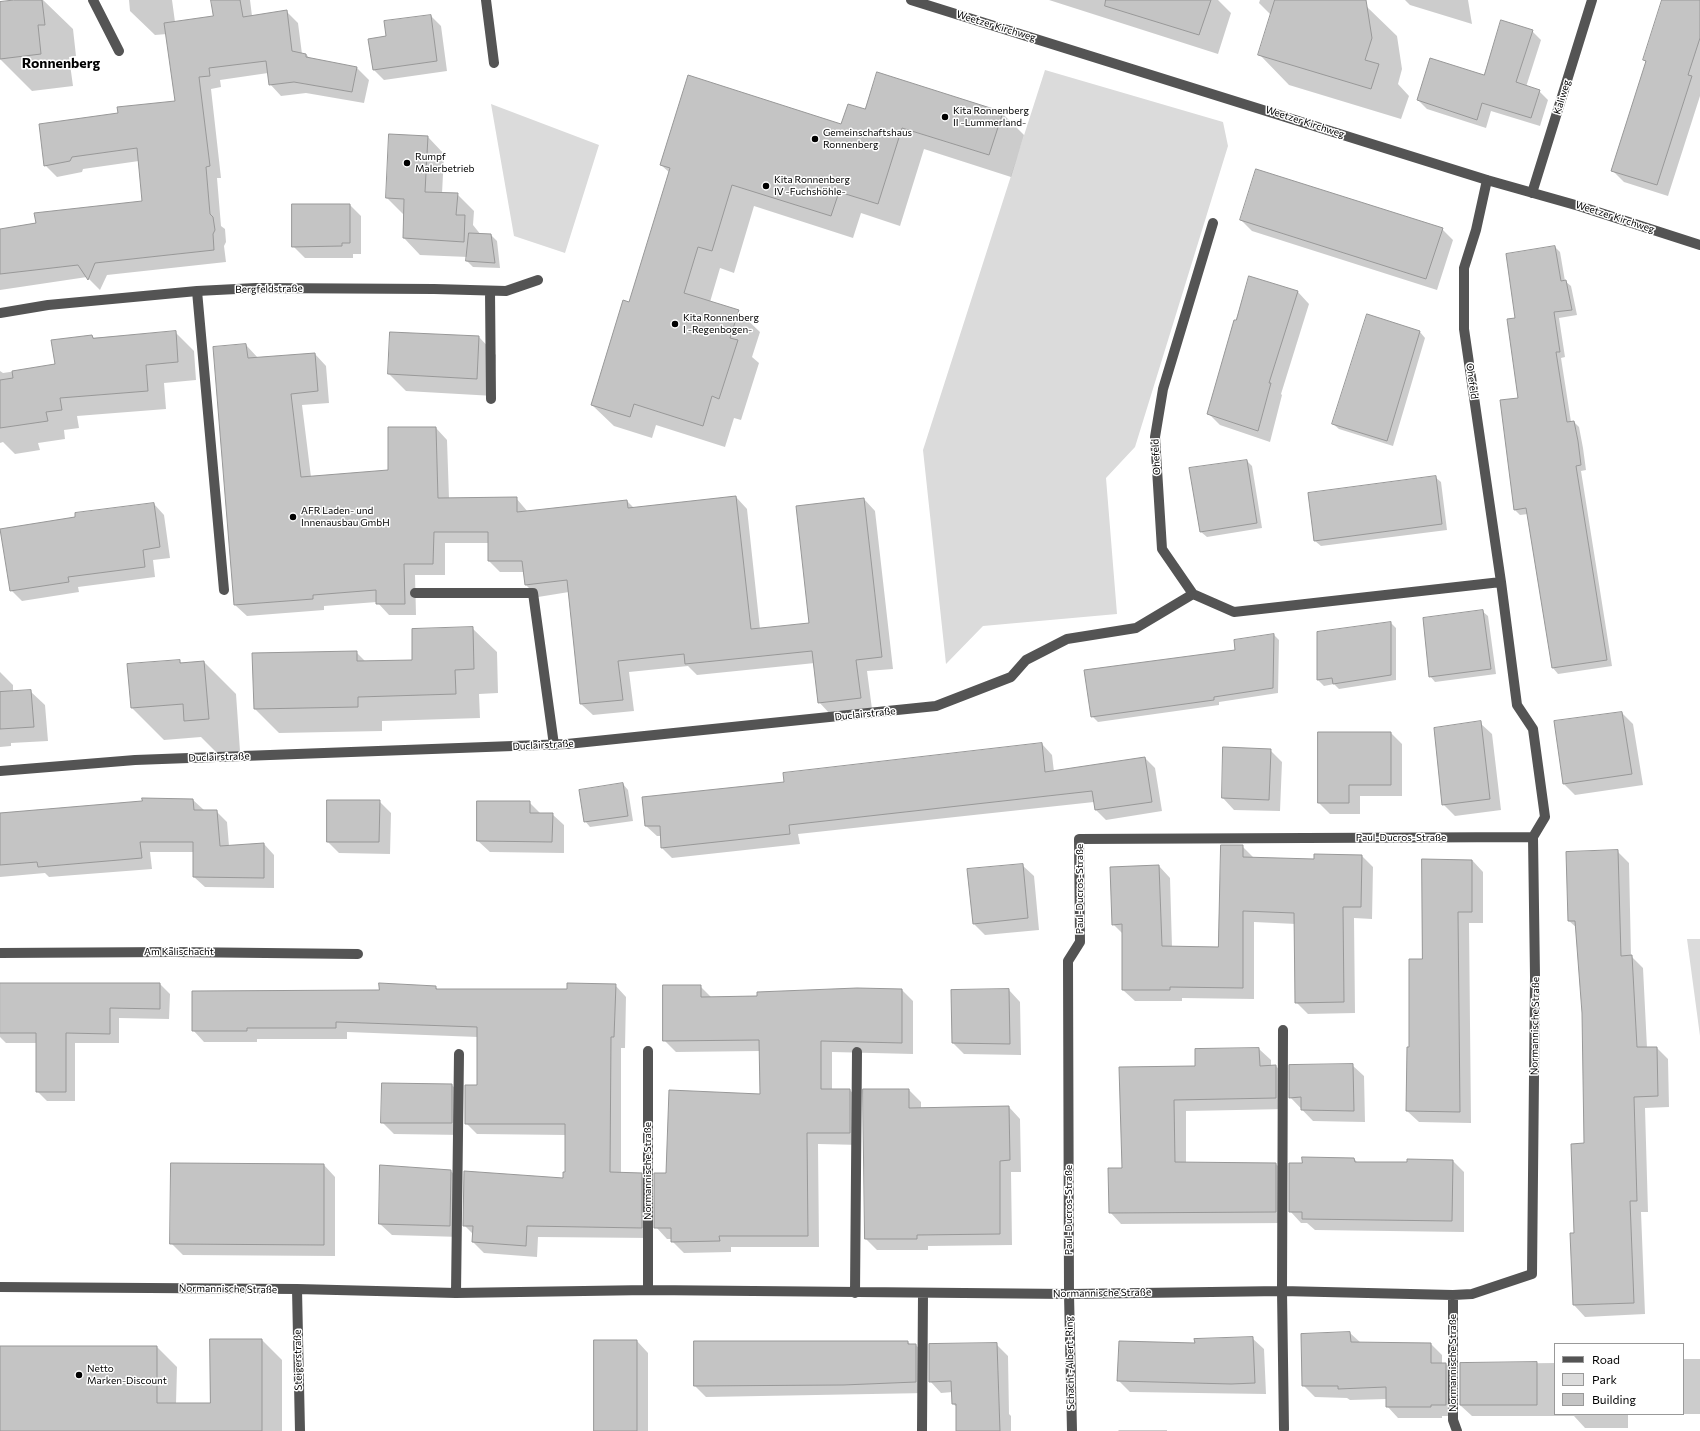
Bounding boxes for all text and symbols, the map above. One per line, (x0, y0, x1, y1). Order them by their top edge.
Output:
street label: Weetzer Kirchweg (955, 8, 1037, 44)
district label: Ronnenberg (22, 55, 100, 71)
street label: Kaliweg (1551, 78, 1573, 116)
street label: Weetzer Kirchweg (1264, 104, 1346, 140)
place label: Kita Ronnenberg II -Lummerland- (953, 105, 1029, 128)
marker: Kita Ronnenberg II -Lummerland- (940, 112, 950, 122)
place label: Gemeinschaftshaus Ronnenberg (823, 127, 912, 150)
marker: Gemeinschaftshaus Ronnenberg (810, 134, 820, 144)
place label: Rumpf Malerbetrieb (415, 151, 474, 174)
marker: Rumpf Malerbetrieb (402, 158, 412, 168)
place label: Kita Ronnenberg IV -Fuchshöhle- (774, 174, 850, 198)
marker: Kita Ronnenberg IV -Fuchshöhle- (761, 181, 771, 191)
street label: Weetzer Kirchweg (1574, 199, 1656, 235)
street label: Bergfeldstraße (235, 282, 303, 296)
place label: Kita Ronnenberg I -Regenbogen- (683, 312, 759, 336)
marker: Kita Ronnenberg I -Regenbogen- (670, 319, 680, 329)
street label: Ohefeld (1464, 362, 1480, 400)
street label: Ohefeld (1149, 439, 1163, 475)
place label: AFR Laden- und Innenausbau GmbH (301, 505, 390, 528)
marker: AFR Laden- und Innenausbau GmbH (288, 512, 298, 522)
street label: Duclairstraße (834, 705, 896, 723)
street label: Duclairstraße (512, 737, 574, 753)
street label: Duclairstraße (188, 750, 250, 764)
street label: Paul-Ducros-Straße (1356, 832, 1446, 844)
street label: Paul-Ducros-Straße (1074, 844, 1086, 934)
street label: Am Kalischacht (144, 946, 214, 958)
street label: Normannische Straße (1528, 977, 1542, 1075)
street label: Normannische Straße (642, 1122, 654, 1220)
street label: Paul-Ducros-Straße (1063, 1165, 1075, 1255)
street label: Normannische Straße (179, 1282, 277, 1296)
street label: Normannische Straße (1053, 1286, 1151, 1300)
street label: Normannische Straße (1447, 1314, 1459, 1412)
street label: Schacht-Albert-Ring (1063, 1316, 1077, 1410)
street label: Steigerstraße (291, 1329, 305, 1391)
legend (1554, 1343, 1684, 1415)
text: Road (1592, 1352, 1620, 1366)
place label: Netto Marken-Discount (87, 1363, 167, 1386)
marker: Netto Marken-Discount (74, 1370, 84, 1380)
text: Park (1592, 1372, 1617, 1386)
text: Building (1592, 1392, 1636, 1406)

